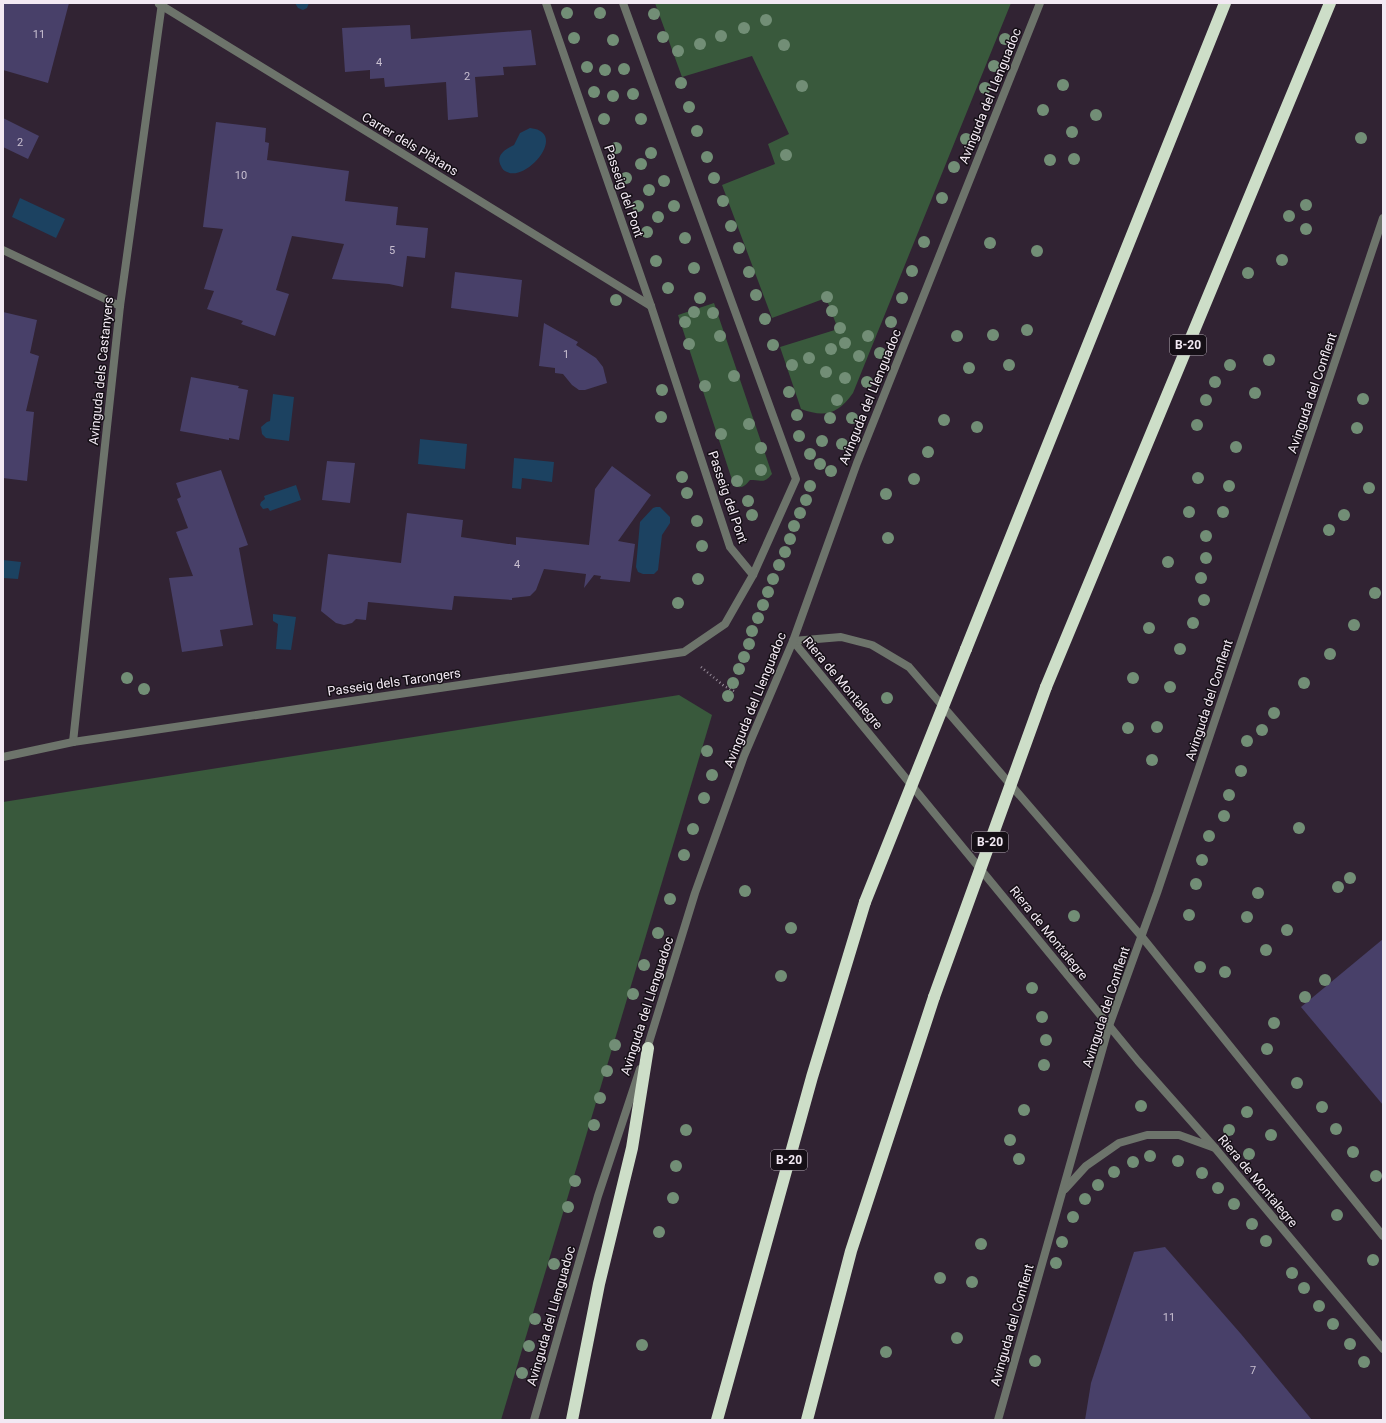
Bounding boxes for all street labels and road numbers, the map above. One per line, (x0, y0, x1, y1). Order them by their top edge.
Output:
street label: Avinguda del Llenguadoc (956, 26, 1024, 166)
street label: Carrer dels Plàtans (359, 109, 461, 179)
street label: Passeig del Pont (601, 143, 647, 239)
street label: Avinguda dels Castanyers (86, 296, 116, 446)
street label: Avinguda del Llenguadoc (836, 327, 904, 467)
street label: Avinguda del Conflent (1284, 331, 1340, 455)
road number: B-20 (1170, 335, 1206, 355)
street label: Passeig del Pont (705, 449, 751, 545)
street label: Avinguda del Llenguadoc (721, 630, 789, 770)
street label: Riera de Montalegre (800, 634, 886, 732)
street label: Avinguda del Conflent (1182, 638, 1236, 762)
street label: Passeig dels Tarongers (326, 665, 462, 699)
road number: B-20 (972, 832, 1008, 852)
street label: Riera de Montalegre (1007, 883, 1091, 983)
street label: Avinguda del Llenguadoc (617, 935, 677, 1077)
street label: Avinguda del Conflent (1079, 945, 1133, 1069)
street label: Riera de Montalegre (1215, 1132, 1301, 1230)
road number: B-20 (771, 1150, 807, 1170)
street label: Avinguda del Llenguadoc (524, 1244, 578, 1388)
street label: Avinguda del Conflent (987, 1262, 1037, 1388)

